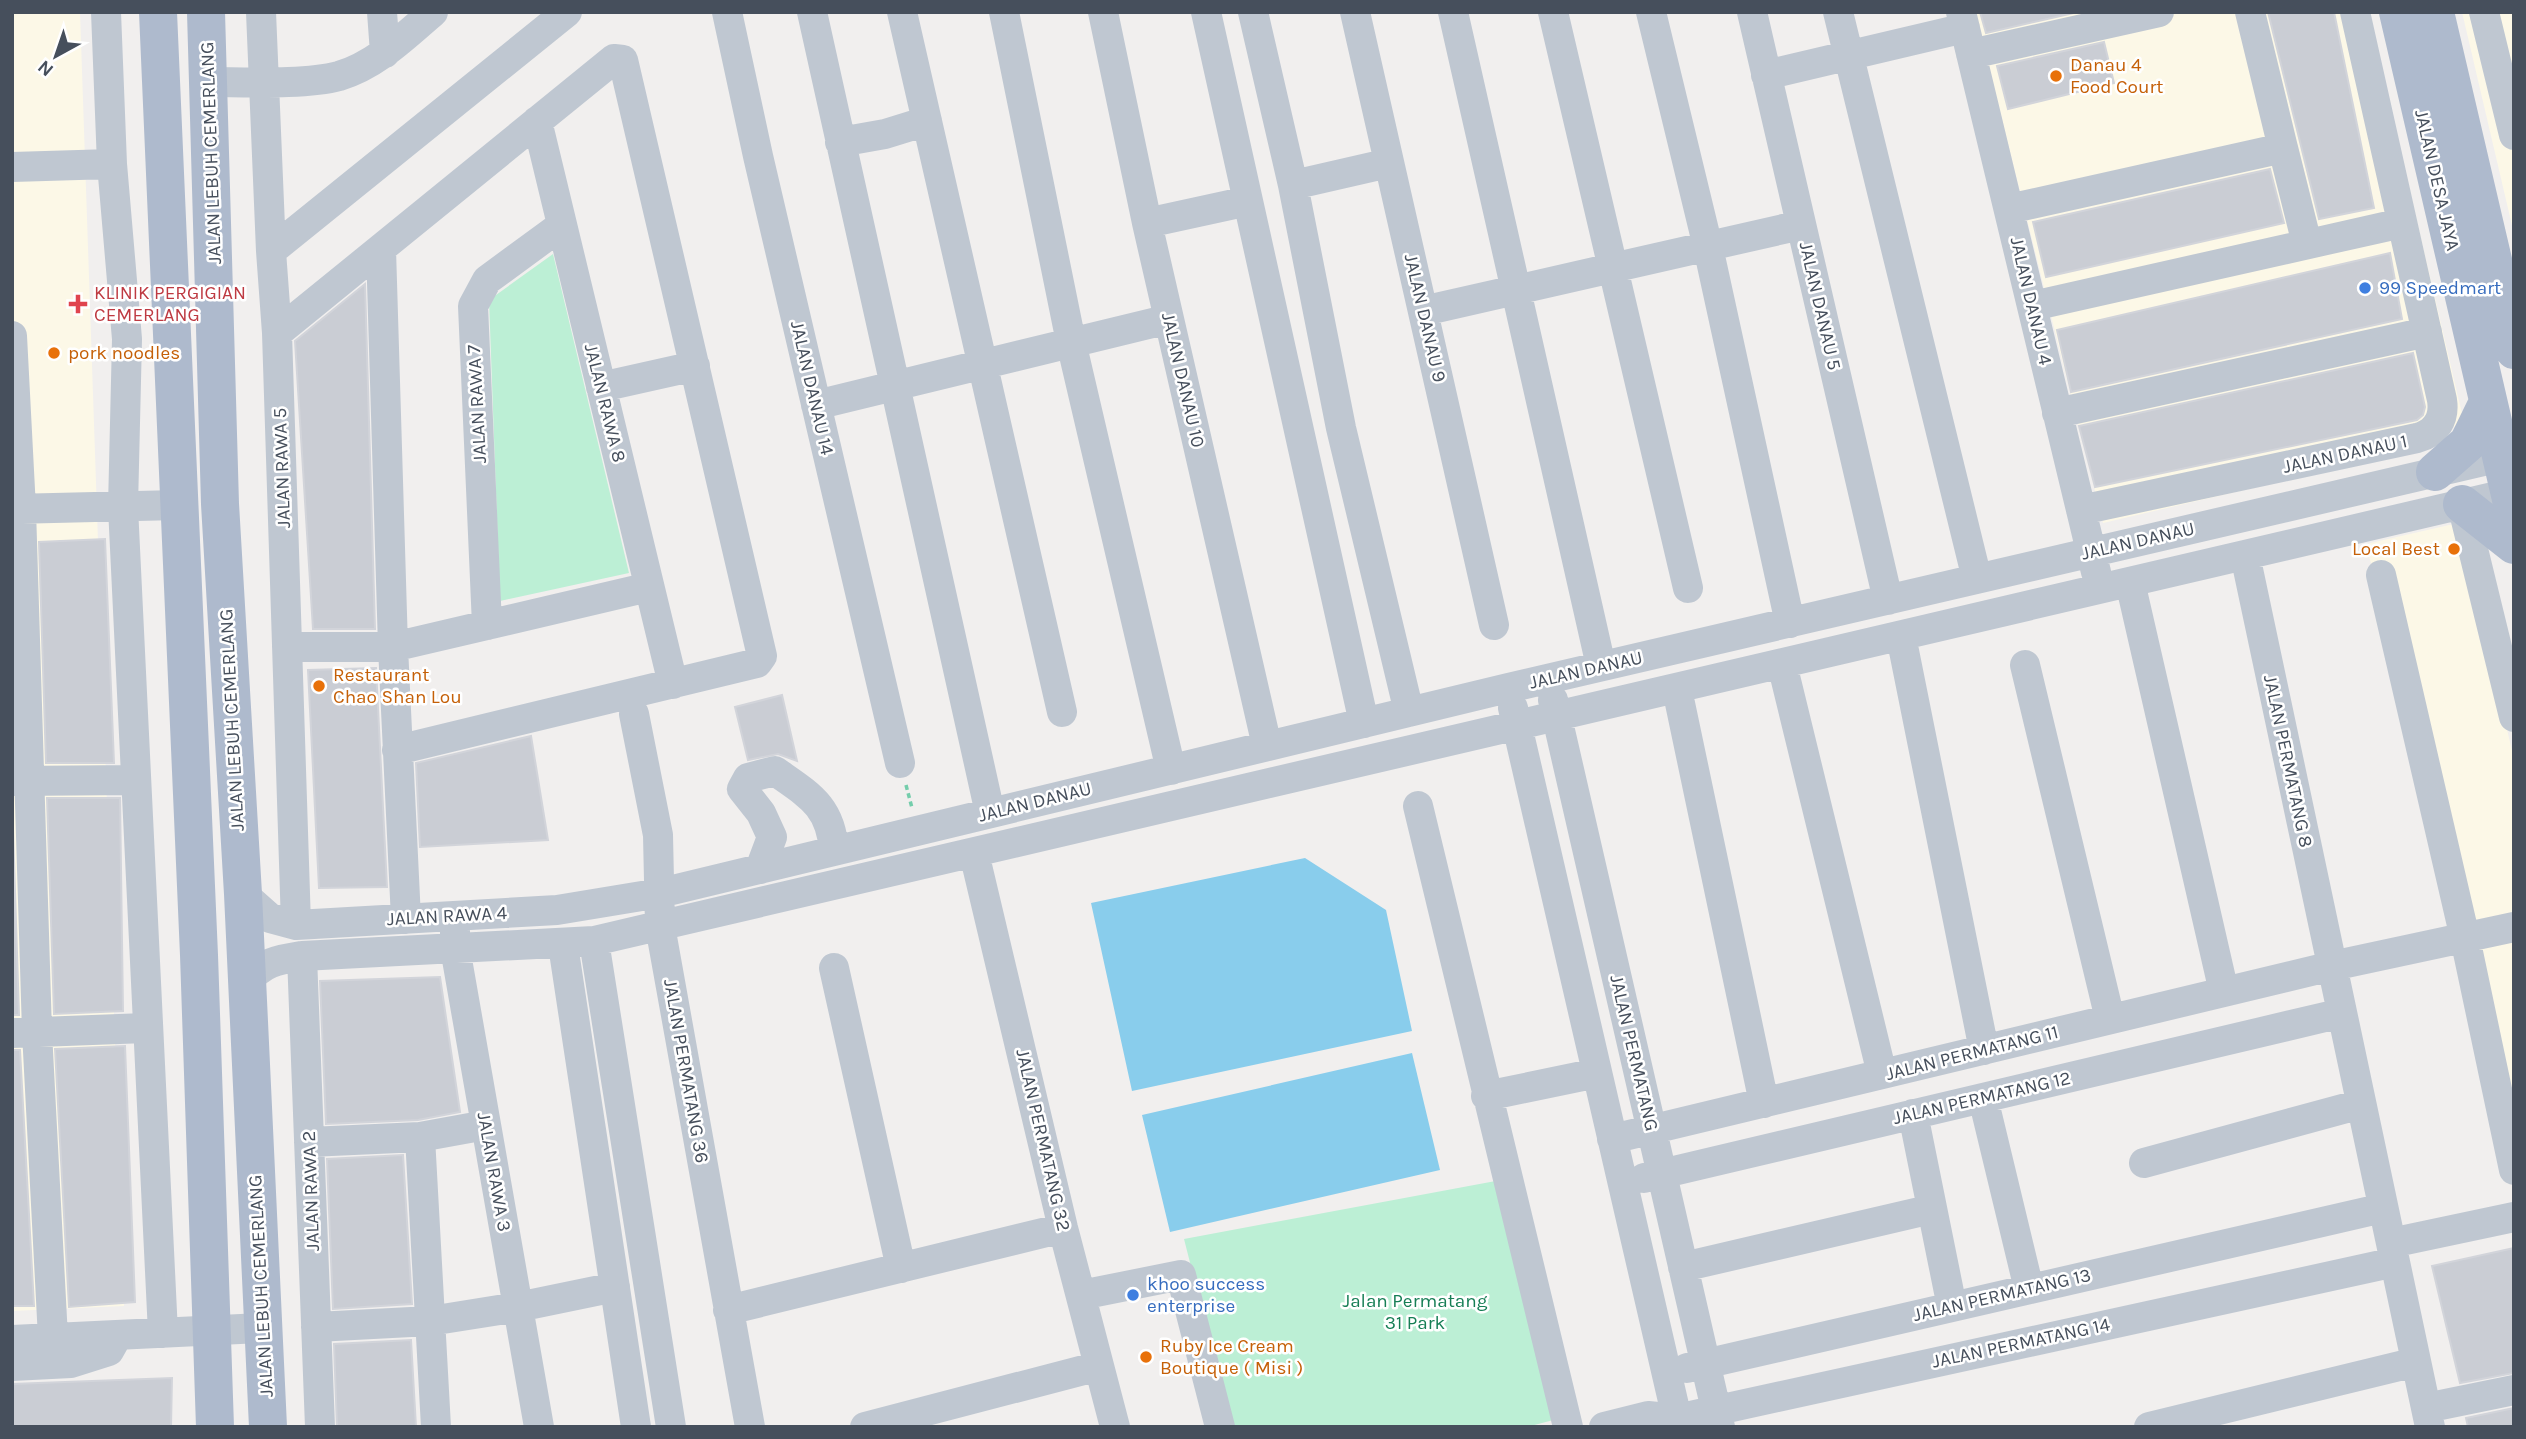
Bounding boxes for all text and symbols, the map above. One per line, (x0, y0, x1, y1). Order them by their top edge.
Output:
north arrow (21, 21, 91, 91)
street label: JALAN LEBUH CEMERLANG (196, 41, 226, 265)
place label: Danau 4 Food Court (2070, 54, 2164, 98)
text: N (33, 55, 58, 81)
marker: Danau 4 Food Court (2048, 68, 2064, 84)
street label: JALAN DESA JAYA (2410, 107, 2464, 253)
street label: JALAN DANAU 4 (2006, 235, 2057, 368)
street label: JALAN DANAU 5 (1795, 240, 1845, 372)
street label: JALAN DANAU 9 (1400, 252, 1450, 384)
place label: 99 Speedmart (2379, 277, 2501, 299)
marker: 99 Speedmart (2357, 280, 2373, 296)
place label: KLINIK PERGIGIAN CEMERLANG (94, 282, 246, 326)
marker: KLINIK PERGIGIAN CEMERLANG (68, 294, 88, 314)
street label: JALAN DANAU 10 (1157, 310, 1209, 450)
street label: JALAN DANAU 14 (786, 319, 838, 458)
street label: JALAN RAWA 8 (580, 341, 630, 465)
place label: pork noodles (68, 342, 180, 364)
street label: JALAN RAWA 7 (463, 344, 491, 464)
marker: pork noodles (46, 345, 62, 361)
street label: JALAN RAWA 5 (269, 407, 295, 529)
street label: JALAN DANAU 1 (2281, 430, 2409, 478)
street label: JALAN DANAU (2079, 517, 2197, 565)
place label: Local Best (2352, 538, 2440, 560)
marker: Local Best (2446, 541, 2462, 557)
street label: JALAN LEBUH CEMERLANG (215, 608, 249, 832)
street label: JALAN DANAU (1527, 646, 1645, 694)
place label: Restaurant Chao Shan Lou (333, 664, 462, 708)
street label: JALAN PERMATANG 8 (2259, 673, 2317, 849)
marker: Restaurant Chao Shan Lou (311, 678, 327, 694)
street label: JALAN DANAU (976, 777, 1094, 827)
street label: JALAN RAWA 4 (386, 902, 508, 930)
street label: JALAN PERMATANG (1605, 973, 1663, 1133)
street label: JALAN PERMATANG 36 (659, 977, 713, 1165)
street label: JALAN PERMATANG 11 (1884, 1021, 2060, 1085)
street label: JALAN PERMATANG 32 (1011, 1047, 1075, 1233)
street label: JALAN PERMATANG 12 (1891, 1067, 2073, 1129)
street label: JALAN RAWA 3 (473, 1111, 515, 1233)
street label: JALAN RAWA 2 (298, 1130, 324, 1252)
street label: JALAN LEBUH CEMERLANG (244, 1174, 278, 1398)
street label: JALAN PERMATANG 13 (1911, 1264, 2093, 1326)
place label: khoo success enterprise (1147, 1273, 1265, 1317)
marker: khoo success enterprise (1125, 1287, 1141, 1303)
park label: Jalan Permatang 31 Park (1342, 1290, 1488, 1334)
street label: JALAN PERMATANG 14 (1930, 1313, 2112, 1373)
place label: Ruby Ice Cream Boutique ( Misi ) (1160, 1335, 1303, 1379)
marker: Ruby Ice Cream Boutique ( Misi ) (1138, 1349, 1154, 1365)

